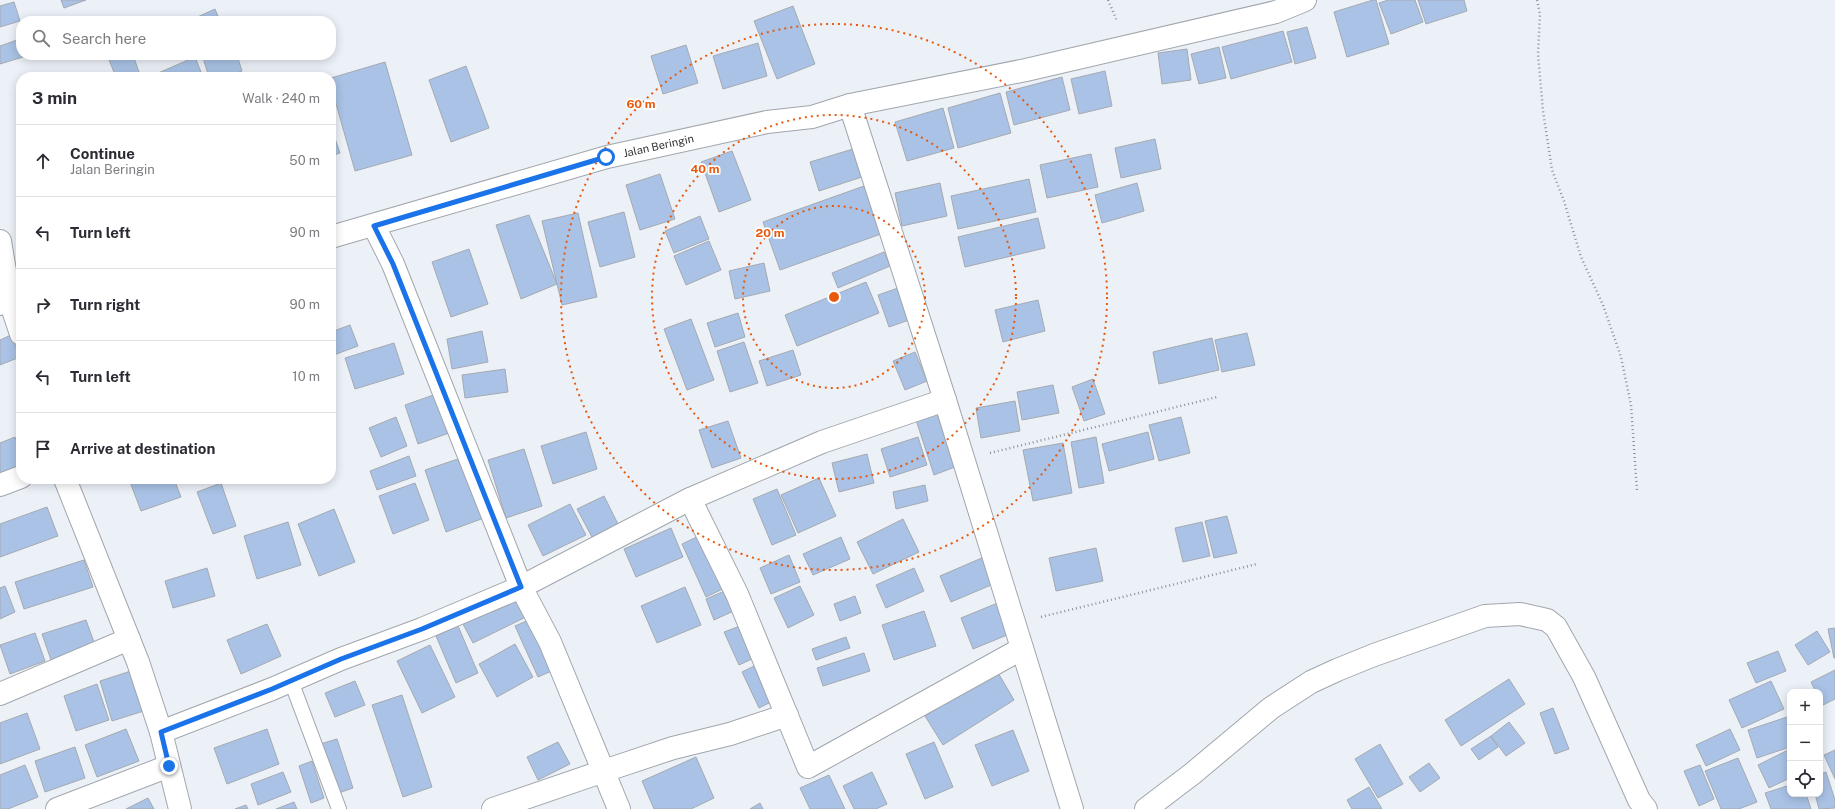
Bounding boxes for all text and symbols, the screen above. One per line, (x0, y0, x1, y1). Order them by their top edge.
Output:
search box (16, 16, 336, 60)
icon: search (30, 27, 52, 49)
text: Search here (62, 30, 146, 47)
text: 3 min (32, 88, 77, 108)
text: Walk · 240 m (242, 91, 320, 106)
text: 60 m (626, 97, 656, 111)
street label: Jalan Beringin (622, 132, 695, 159)
text: Continue (70, 145, 135, 162)
route start (597, 148, 615, 166)
icon: ahead (32, 150, 54, 172)
text: 50 m (289, 153, 320, 168)
text: Jalan Beringin (70, 162, 155, 177)
text: 40 m (690, 162, 720, 176)
icon: left (32, 222, 54, 244)
text: Turn left (70, 224, 131, 241)
text: 90 m (290, 225, 320, 240)
text: 20 m (756, 226, 785, 240)
centre of rings (827, 290, 841, 304)
icon: right (32, 294, 54, 316)
text: Turn right (70, 296, 140, 313)
text: 90 m (290, 297, 320, 312)
icon: left (32, 366, 54, 388)
text: Turn left (70, 368, 131, 385)
text: 10 m (292, 369, 320, 384)
icon: arrive (32, 438, 54, 460)
text: Arrive at destination (70, 440, 215, 457)
map controls (1787, 689, 1823, 797)
button: + (1787, 689, 1823, 725)
button: − (1787, 725, 1823, 761)
route end (160, 757, 178, 775)
button: locate (1787, 761, 1823, 797)

